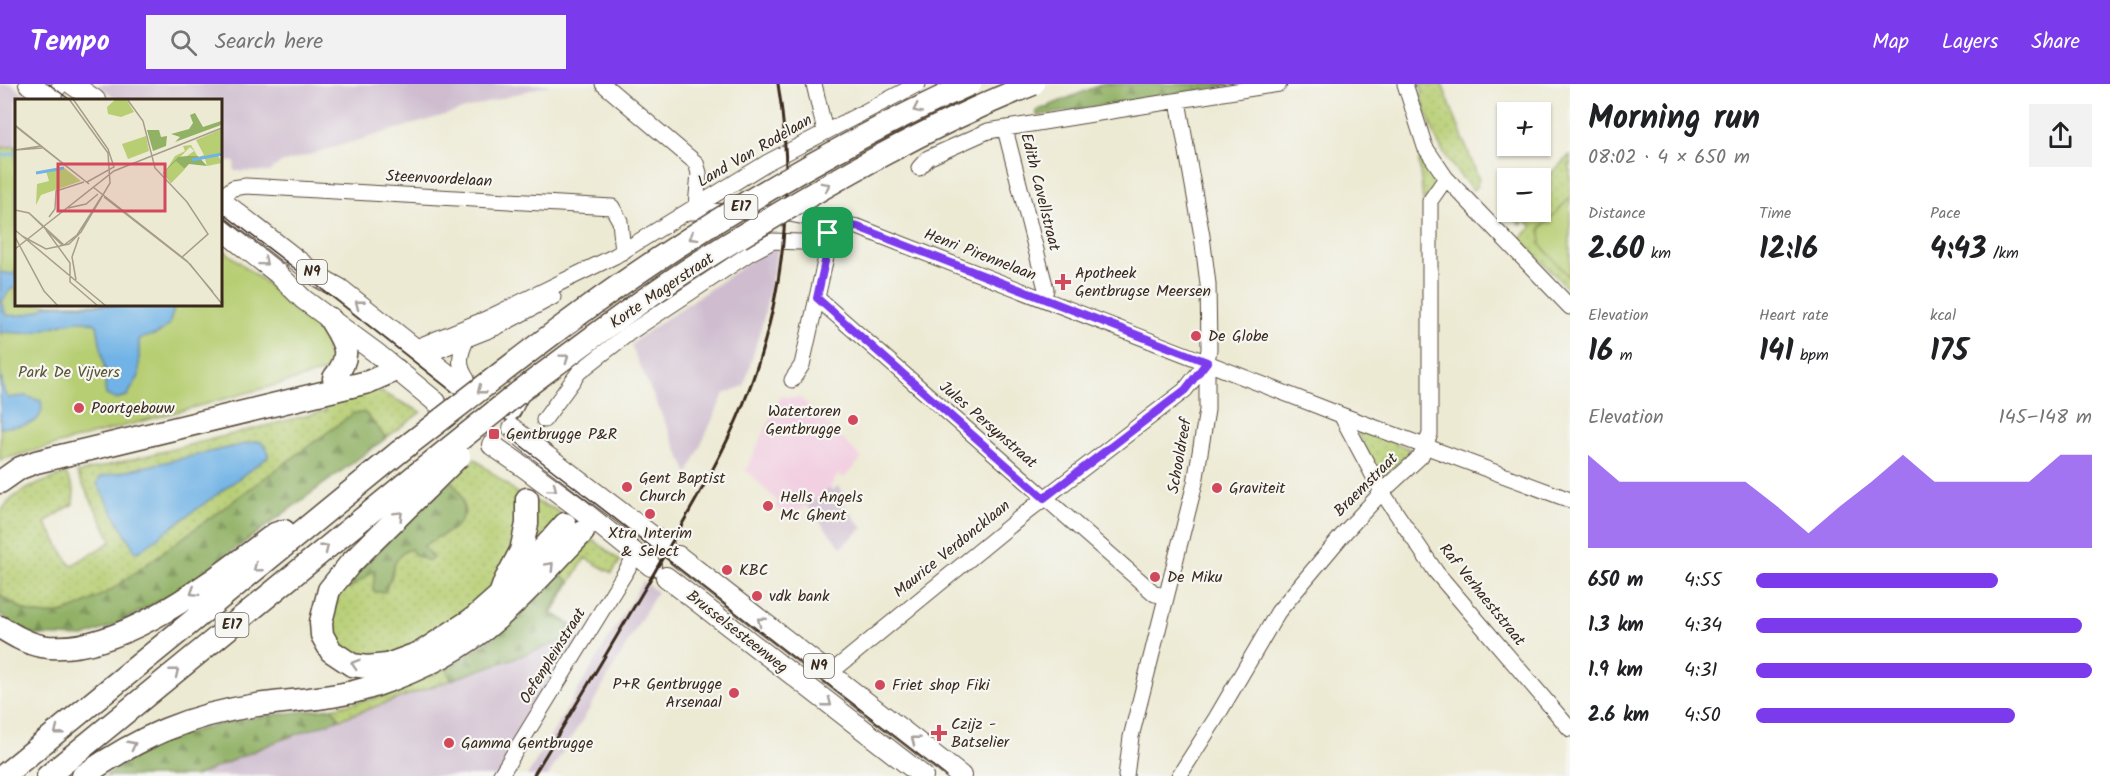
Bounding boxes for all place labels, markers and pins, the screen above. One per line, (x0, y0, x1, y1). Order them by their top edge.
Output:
pin (802, 207, 853, 258)
place label: Apotheek Gentbrugse Meersen (1075, 261, 1211, 304)
marker: Apotheek Gentbrugse Meersen (1056, 275, 1070, 289)
place label: De Globe (1208, 324, 1268, 349)
marker: De Globe (1189, 329, 1203, 343)
place label: Poortgebouw (91, 396, 175, 421)
place label: Watertoren Gentbrugge (766, 399, 841, 442)
marker: Poortgebouw (72, 401, 86, 415)
marker: Watertoren Gentbrugge (846, 413, 860, 427)
place label: Gentbrugge P&R (506, 422, 617, 447)
marker: Gentbrugge P&R (487, 427, 501, 441)
place label: Gent Baptist Church (639, 466, 726, 509)
place label: Graviteit (1229, 476, 1286, 501)
marker: Gent Baptist Church (620, 480, 634, 494)
marker: Graviteit (1210, 481, 1224, 495)
place label: Hells Angels Mc Ghent (780, 485, 863, 528)
marker: Hells Angels Mc Ghent (761, 499, 775, 513)
marker: Xtra Interim & Select (643, 507, 657, 521)
place label: Xtra Interim & Select (608, 521, 692, 564)
place label: KBC (739, 558, 768, 583)
marker: KBC (720, 563, 734, 577)
place label: De Miku (1167, 565, 1223, 590)
marker: De Miku (1148, 570, 1162, 584)
place label: vdk bank (769, 584, 830, 609)
marker: vdk bank (750, 589, 764, 603)
place label: P+R Gentbrugge Arsenaal (612, 672, 722, 715)
place label: Friet shop Fiki (892, 673, 991, 698)
marker: Friet shop Fiki (873, 678, 887, 692)
marker: P+R Gentbrugge Arsenaal (727, 686, 741, 700)
place label: Czijz - Batselier (951, 712, 1011, 755)
marker: Czijz - Batselier (932, 726, 946, 740)
place label: Gamma Gentbrugge (461, 731, 593, 756)
marker: Gamma Gentbrugge (442, 736, 456, 750)

